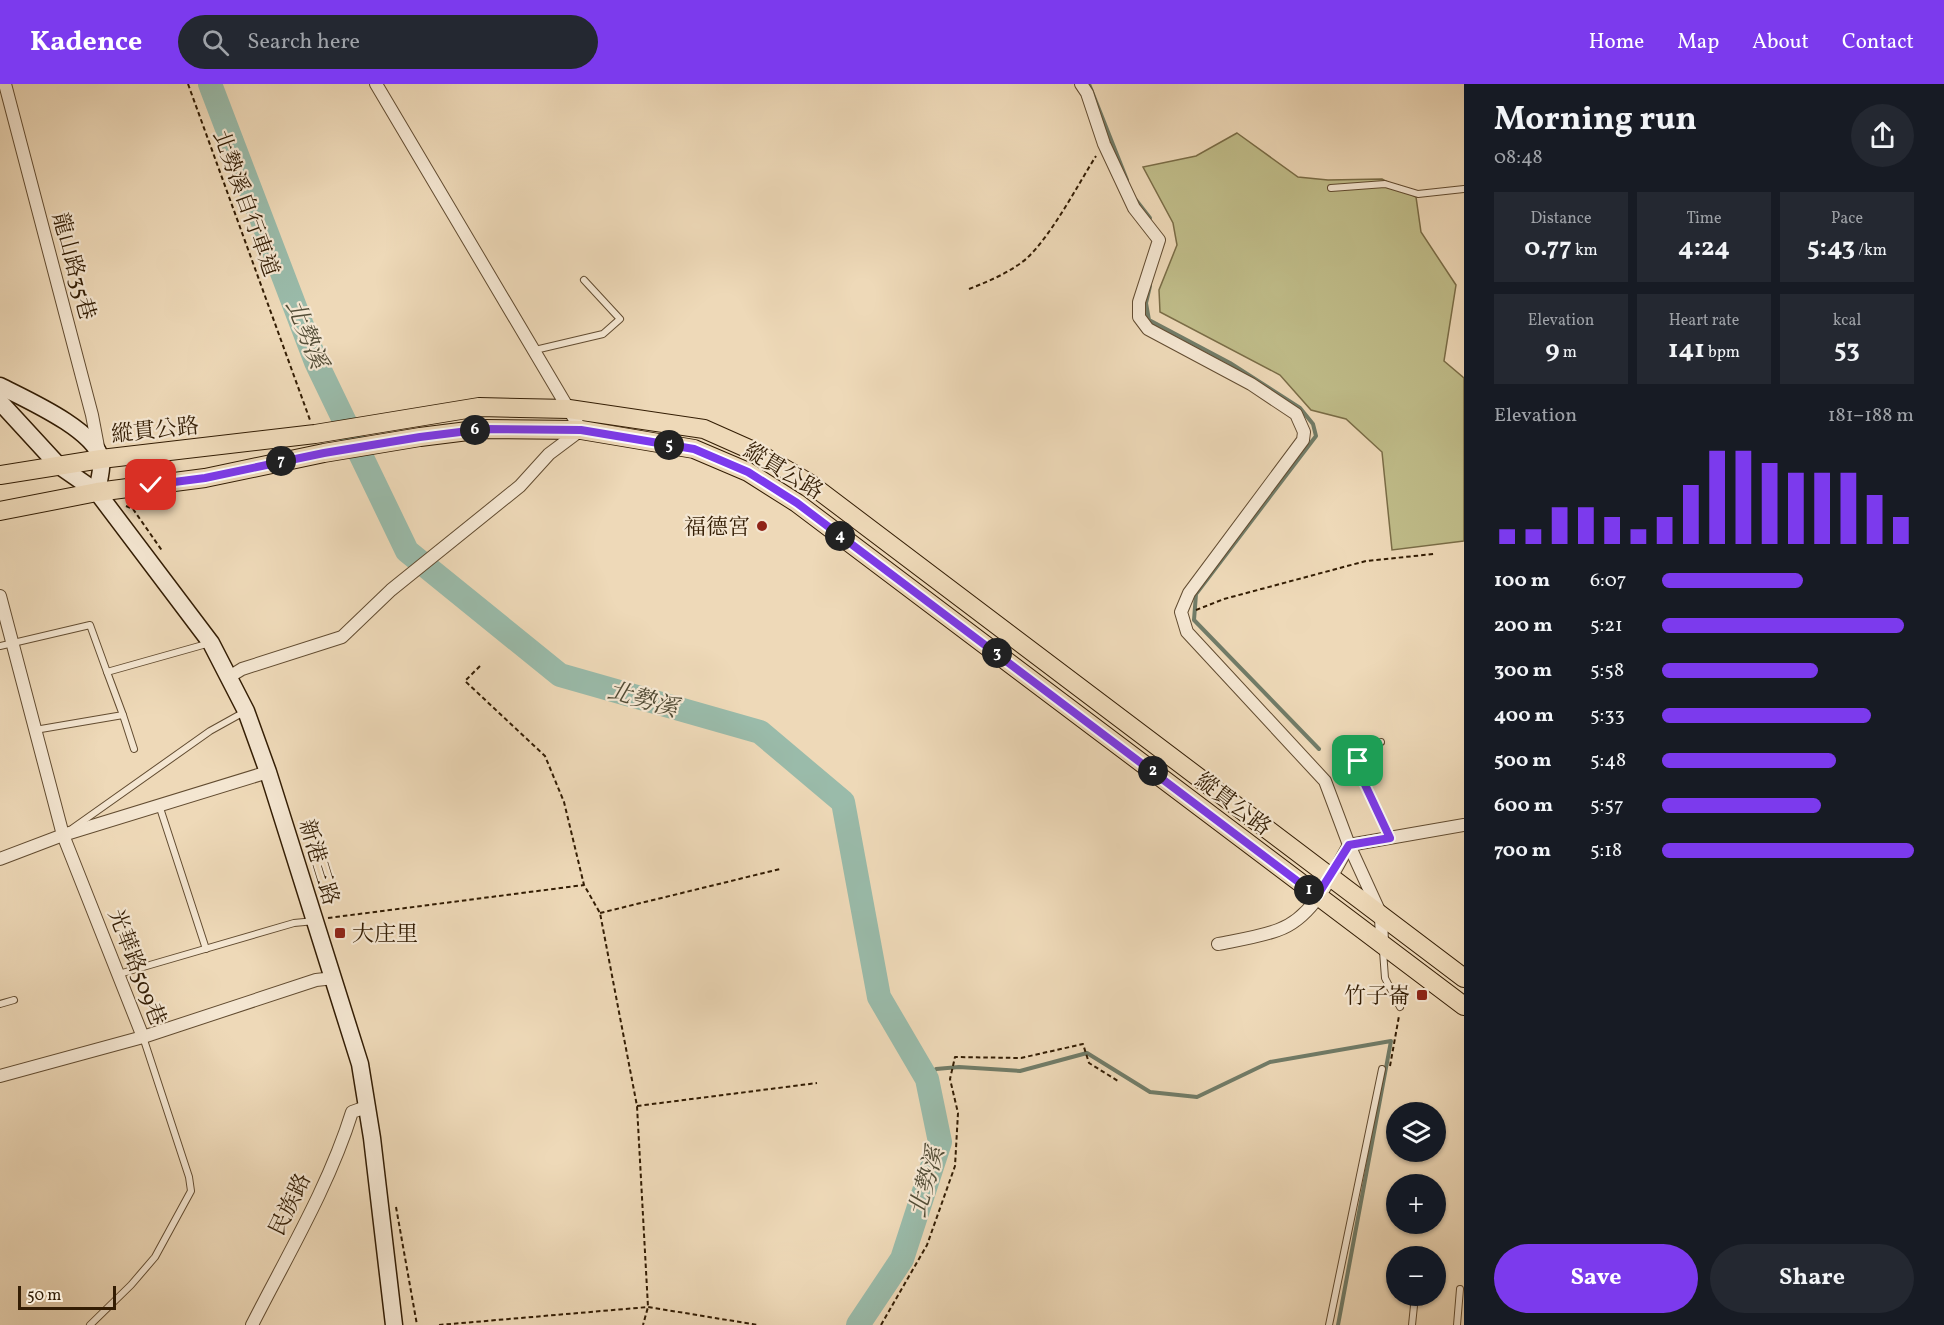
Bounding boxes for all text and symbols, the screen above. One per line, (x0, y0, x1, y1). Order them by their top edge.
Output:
search box (178, 15, 598, 69)
text: Kadence (30, 23, 142, 62)
icon: search (199, 26, 232, 59)
text: Search here (247, 27, 360, 58)
text: Home (1589, 28, 1644, 57)
text: Map (1677, 28, 1719, 57)
text: About (1752, 28, 1809, 57)
text: Contact (1842, 28, 1914, 57)
text: Morning run (1494, 98, 1697, 144)
button: share (1851, 104, 1914, 167)
street label: 北勢溪自行車道 (204, 126, 286, 282)
text: 08:48 (1494, 144, 1543, 172)
text: Distance (1530, 208, 1592, 230)
text: Time (1686, 208, 1722, 230)
text: Pace (1831, 208, 1863, 230)
street label: 龍山路35巷 (43, 210, 102, 324)
text: 0.77 (1524, 230, 1572, 266)
text: 4:24 (1678, 230, 1730, 266)
text: 5:43 (1807, 230, 1855, 266)
text: km (1572, 240, 1598, 262)
text: /km (1855, 240, 1887, 262)
water label: 北勢溪 (276, 295, 336, 377)
text: Elevation (1528, 310, 1594, 332)
text: Heart rate (1669, 310, 1739, 332)
text: kcal (1833, 310, 1861, 332)
text: 9 (1545, 332, 1559, 368)
text: 141 (1668, 332, 1705, 368)
text: 53 (1834, 332, 1860, 368)
text: m (1559, 342, 1577, 364)
text: bpm (1705, 342, 1740, 364)
text: Elevation (1494, 402, 1577, 430)
text: 181–188 m (1828, 402, 1914, 430)
street label: 縱貫公路 (110, 411, 201, 452)
pin: 6 (460, 415, 490, 445)
text: 6 (471, 419, 479, 441)
pin: 5 (654, 430, 684, 460)
text: 5 (665, 434, 673, 456)
street label: 縱貫公路 (737, 436, 828, 508)
pin: 7 (266, 446, 296, 476)
text: 7 (277, 450, 285, 472)
pin (125, 459, 176, 510)
icon: check (134, 468, 167, 501)
place label: 福德宮 (684, 513, 750, 544)
marker: 福德宮 (755, 519, 769, 533)
pin: 4 (825, 521, 855, 551)
text: 4 (835, 525, 845, 547)
text: 100 m (1494, 567, 1550, 595)
text: 6:07 (1590, 567, 1627, 595)
text: 200 m (1494, 612, 1552, 640)
text: 5:21 (1590, 612, 1623, 640)
pin: 3 (982, 638, 1012, 668)
text: 3 (993, 642, 1001, 664)
text: 300 m (1494, 657, 1552, 685)
text: 5:58 (1590, 657, 1624, 685)
water label: 北勢溪 (603, 675, 685, 728)
text: 400 m (1494, 702, 1554, 730)
text: 5:33 (1590, 702, 1625, 730)
pin (1332, 735, 1383, 786)
icon: arrive (1341, 744, 1374, 777)
text: 500 m (1494, 747, 1552, 775)
text: 5:48 (1590, 747, 1626, 775)
pin: 2 (1138, 756, 1168, 786)
text: 2 (1149, 760, 1157, 782)
street label: 縱貫公路 (1188, 766, 1277, 844)
text: 600 m (1494, 792, 1553, 820)
text: 5:57 (1590, 792, 1624, 820)
street label: 新港三路 (290, 816, 345, 909)
text: 700 m (1494, 837, 1551, 865)
text: 5:18 (1590, 837, 1622, 865)
pin: 1 (1294, 875, 1324, 905)
text: 1 (1306, 879, 1312, 901)
street label: 光華路509巷 (99, 905, 172, 1031)
place label: 大庄里 (352, 920, 418, 951)
marker: 大庄里 (333, 926, 347, 940)
place label: 竹子崙 (1344, 982, 1410, 1013)
marker: 竹子崙 (1415, 988, 1429, 1002)
map controls (1386, 1102, 1446, 1306)
button: layers (1386, 1102, 1446, 1162)
water label: 北勢溪 (902, 1140, 955, 1222)
street label: 民族路 (263, 1169, 320, 1242)
button: + (1386, 1174, 1446, 1234)
button: Save (1494, 1244, 1698, 1313)
button: Share (1710, 1244, 1914, 1313)
button: − (1386, 1246, 1446, 1306)
scale bar (18, 1283, 116, 1310)
text: 50 m (27, 1285, 61, 1307)

